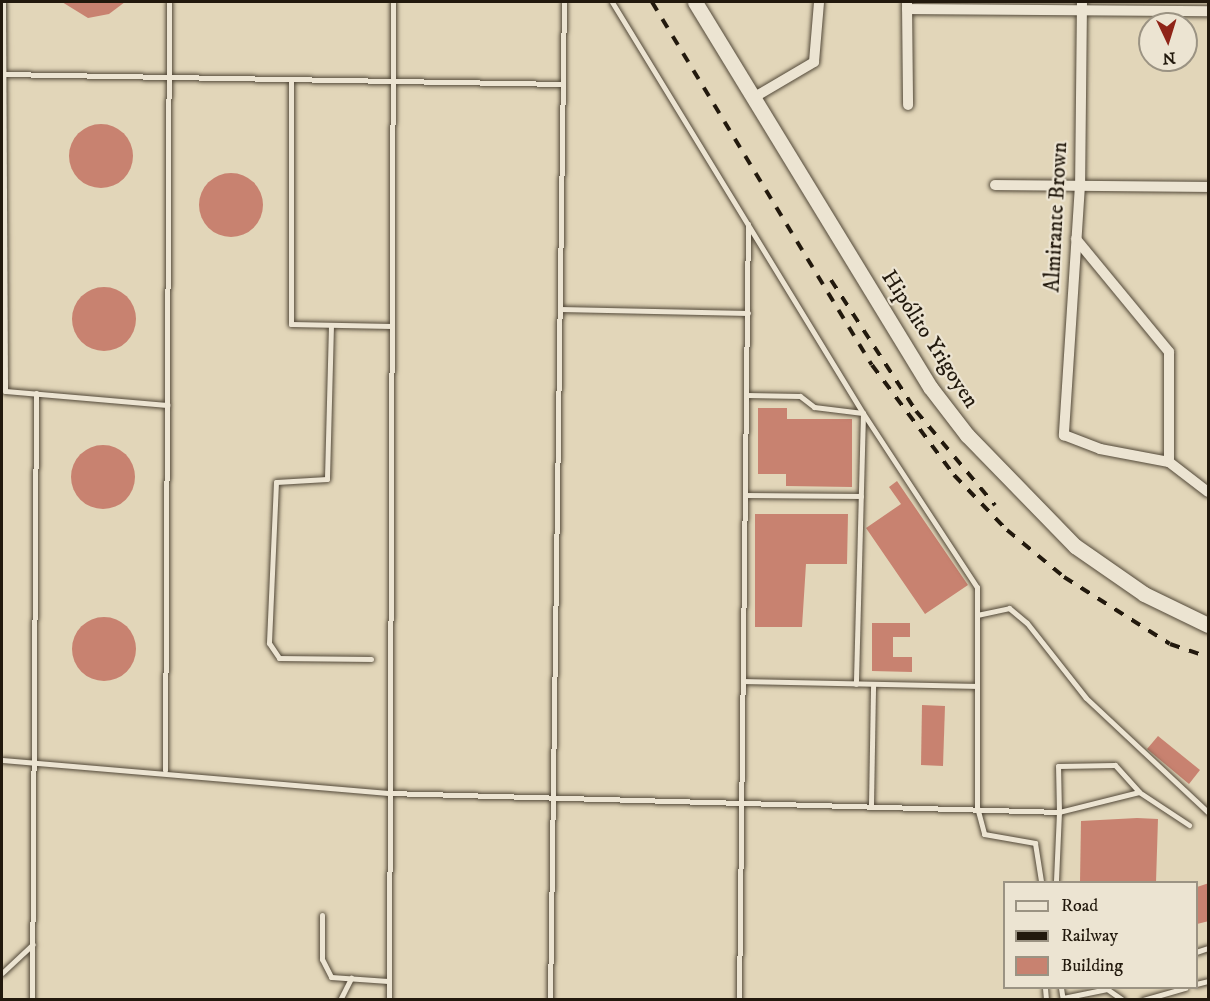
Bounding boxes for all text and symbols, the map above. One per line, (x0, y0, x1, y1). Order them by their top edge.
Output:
north arrow (1138, 12, 1198, 72)
text: N (1162, 48, 1176, 68)
street label: Almirante Brown (1039, 141, 1073, 293)
street label: Hipólito Yrigoyen (876, 265, 984, 413)
legend (1003, 881, 1198, 989)
text: Road (1061, 895, 1098, 917)
text: Railway (1061, 925, 1118, 947)
text: Building (1061, 955, 1123, 977)

